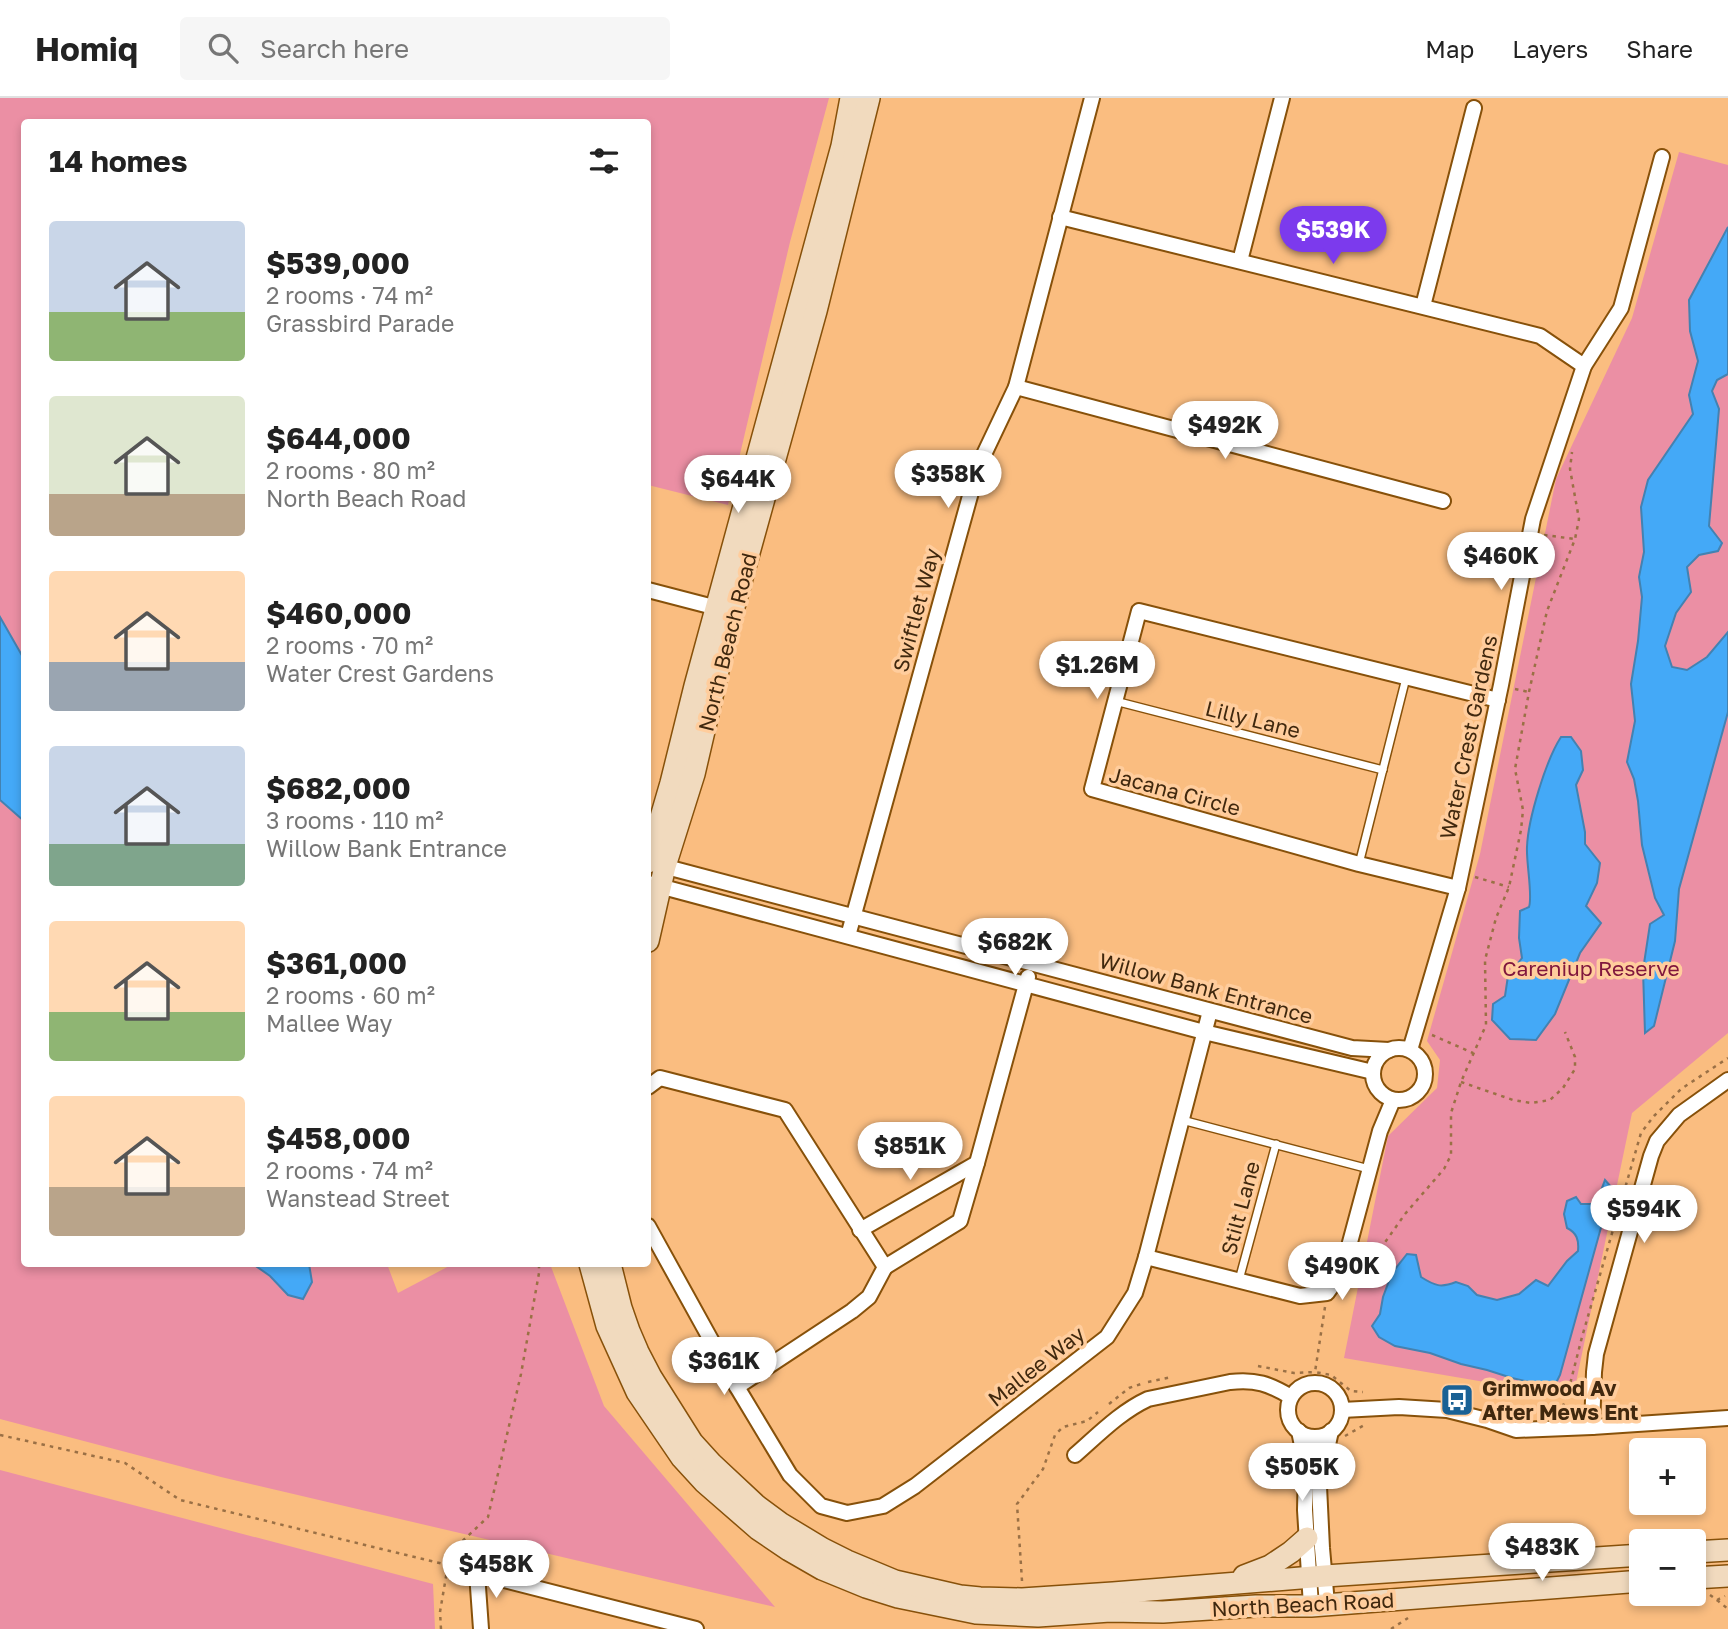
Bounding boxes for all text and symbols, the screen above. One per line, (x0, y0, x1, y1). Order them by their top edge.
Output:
search box (180, 17, 670, 80)
text: Homiq (35, 29, 138, 68)
icon: search (204, 29, 242, 67)
text: Search here (260, 33, 409, 64)
text: Map (1425, 34, 1474, 63)
text: Layers (1512, 34, 1588, 63)
text: Share (1626, 34, 1693, 63)
icon: filters (585, 142, 623, 180)
text: 14 homes (49, 143, 188, 179)
pin: $539K (1284, 206, 1382, 266)
text: $539K (1296, 215, 1370, 243)
text: $539,000 (266, 245, 410, 281)
icon: home (105, 249, 189, 333)
text: 2 rooms · 74 m² (266, 281, 433, 309)
text: Grassbird Parade (266, 309, 454, 337)
pin: $492K (1176, 402, 1274, 461)
text: $492K (1187, 410, 1263, 438)
text: $644,000 (266, 420, 411, 456)
icon: home (105, 424, 189, 508)
pin: $358K (899, 450, 997, 510)
text: 2 rooms · 80 m² (266, 456, 435, 484)
pin: $644K (689, 456, 787, 515)
text: $358K (911, 459, 985, 487)
text: $644K (700, 464, 776, 492)
text: North Beach Road (266, 484, 466, 512)
pin: $460K (1452, 532, 1550, 592)
text: $460K (1463, 541, 1539, 569)
street label: Swiftlet Way (887, 545, 945, 675)
street label: North Beach Road (692, 550, 762, 734)
text: $460,000 (266, 595, 412, 631)
icon: home (105, 599, 189, 683)
text: 2 rooms · 70 m² (266, 631, 433, 659)
street label: Water Crest Gardens (1434, 633, 1502, 841)
pin: $1.26M (1040, 642, 1154, 701)
text: $1.26M (1055, 650, 1139, 678)
text: Water Crest Gardens (266, 659, 494, 687)
street label: Lilly Lane (1203, 695, 1303, 743)
street label: Jacana Circle (1106, 761, 1244, 821)
text: $682,000 (266, 770, 411, 806)
icon: home (105, 774, 189, 858)
text: 3 rooms · 110 m² (266, 806, 443, 834)
text: Willow Bank Entrance (266, 834, 507, 862)
pin: $682K (966, 918, 1064, 978)
text: $682K (977, 927, 1053, 955)
text: $361,000 (266, 945, 407, 981)
street label: Willow Bank Entrance (1096, 947, 1316, 1029)
icon: home (105, 949, 189, 1033)
park label: Careniup Reserve (1502, 955, 1680, 981)
text: 2 rooms · 60 m² (266, 981, 435, 1009)
text: Mallee Way (266, 1009, 392, 1037)
text: $458,000 (266, 1120, 410, 1156)
pin: $851K (861, 1122, 959, 1182)
icon: home (105, 1124, 189, 1208)
text: $851K (874, 1131, 946, 1159)
text: 2 rooms · 74 m² (266, 1156, 433, 1184)
street label: Stilt Lane (1215, 1158, 1265, 1258)
text: Wanstead Street (266, 1184, 450, 1212)
pin: $594K (1595, 1186, 1693, 1245)
text: $594K (1606, 1194, 1682, 1222)
pin: $490K (1293, 1242, 1391, 1302)
text: $490K (1304, 1251, 1380, 1279)
street label: Mallee Way (983, 1320, 1090, 1412)
pin: $361K (675, 1338, 773, 1397)
text: $361K (688, 1346, 760, 1374)
place label: Grimwood Av After Mews Ent (1482, 1375, 1638, 1425)
bus stop icon: Grimwood Av After Mews Ent (1438, 1381, 1476, 1419)
map controls (1629, 1438, 1706, 1606)
button: + (1629, 1438, 1706, 1515)
pin: $505K (1253, 1444, 1351, 1503)
text: $505K (1264, 1452, 1340, 1480)
pin: $483K (1493, 1524, 1591, 1583)
button: − (1629, 1529, 1706, 1606)
text: $483K (1504, 1532, 1580, 1560)
pin: $458K (447, 1540, 545, 1600)
text: $458K (458, 1549, 534, 1577)
street label: North Beach Road (1211, 1586, 1395, 1622)

